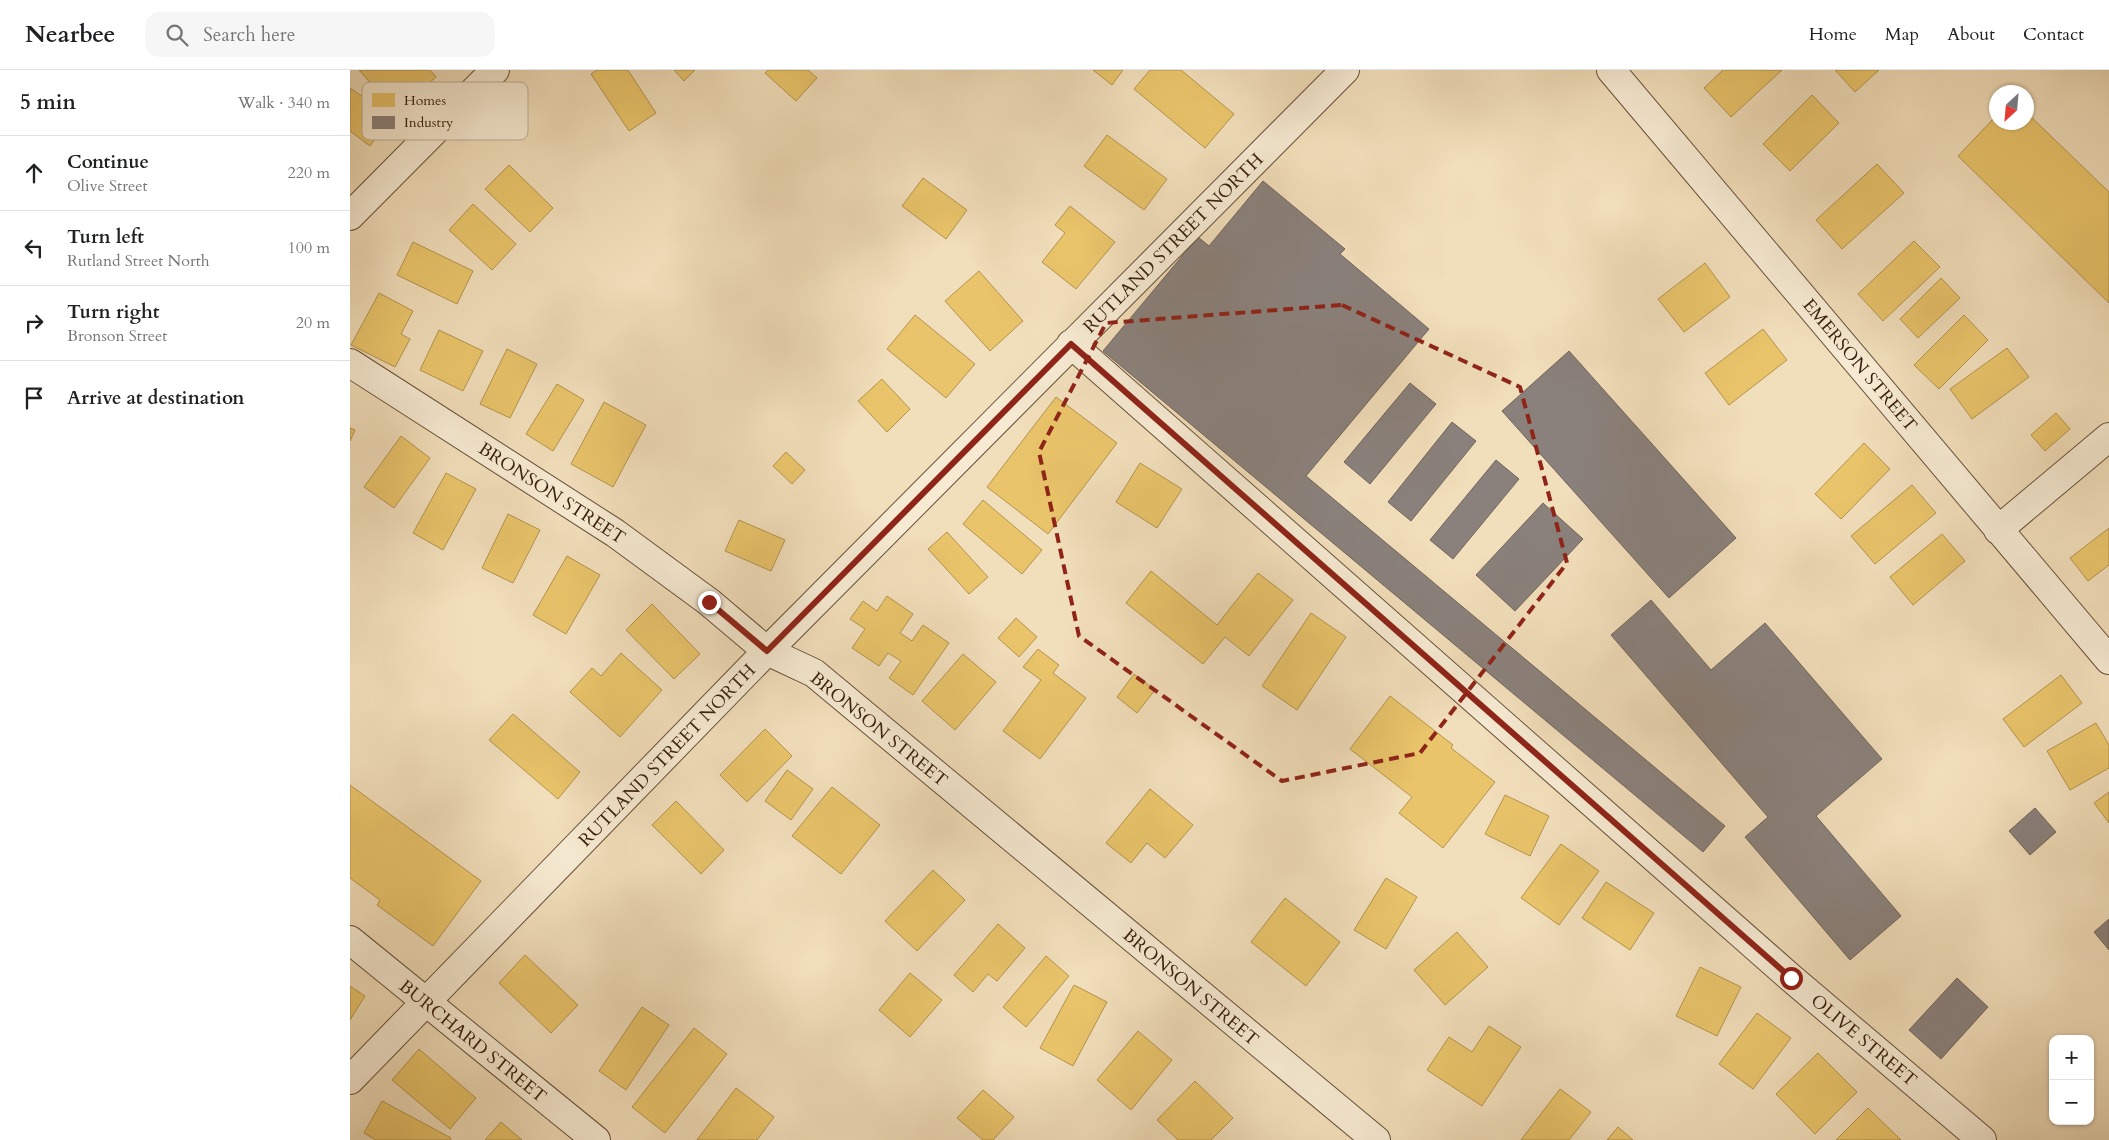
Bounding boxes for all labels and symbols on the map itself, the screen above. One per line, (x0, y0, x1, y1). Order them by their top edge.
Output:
legend (362, 82, 528, 140)
north arrow (1989, 85, 2034, 130)
text: Homes (404, 91, 446, 110)
text: Industry (404, 113, 454, 132)
street label: RUTLAND STREET NORTH (1078, 148, 1269, 339)
street label: EMERSON STREET (1797, 294, 1923, 437)
street label: BRONSON STREET (473, 437, 630, 550)
route end (698, 591, 721, 614)
street label: RUTLAND STREET NORTH (573, 658, 762, 852)
street label: BRONSON STREET (805, 666, 953, 793)
street label: BRONSON STREET (1117, 923, 1264, 1052)
route start (1780, 967, 1803, 990)
street label: BURCHARD STREET (394, 974, 552, 1109)
street label: OLIVE STREET (1805, 988, 1922, 1092)

